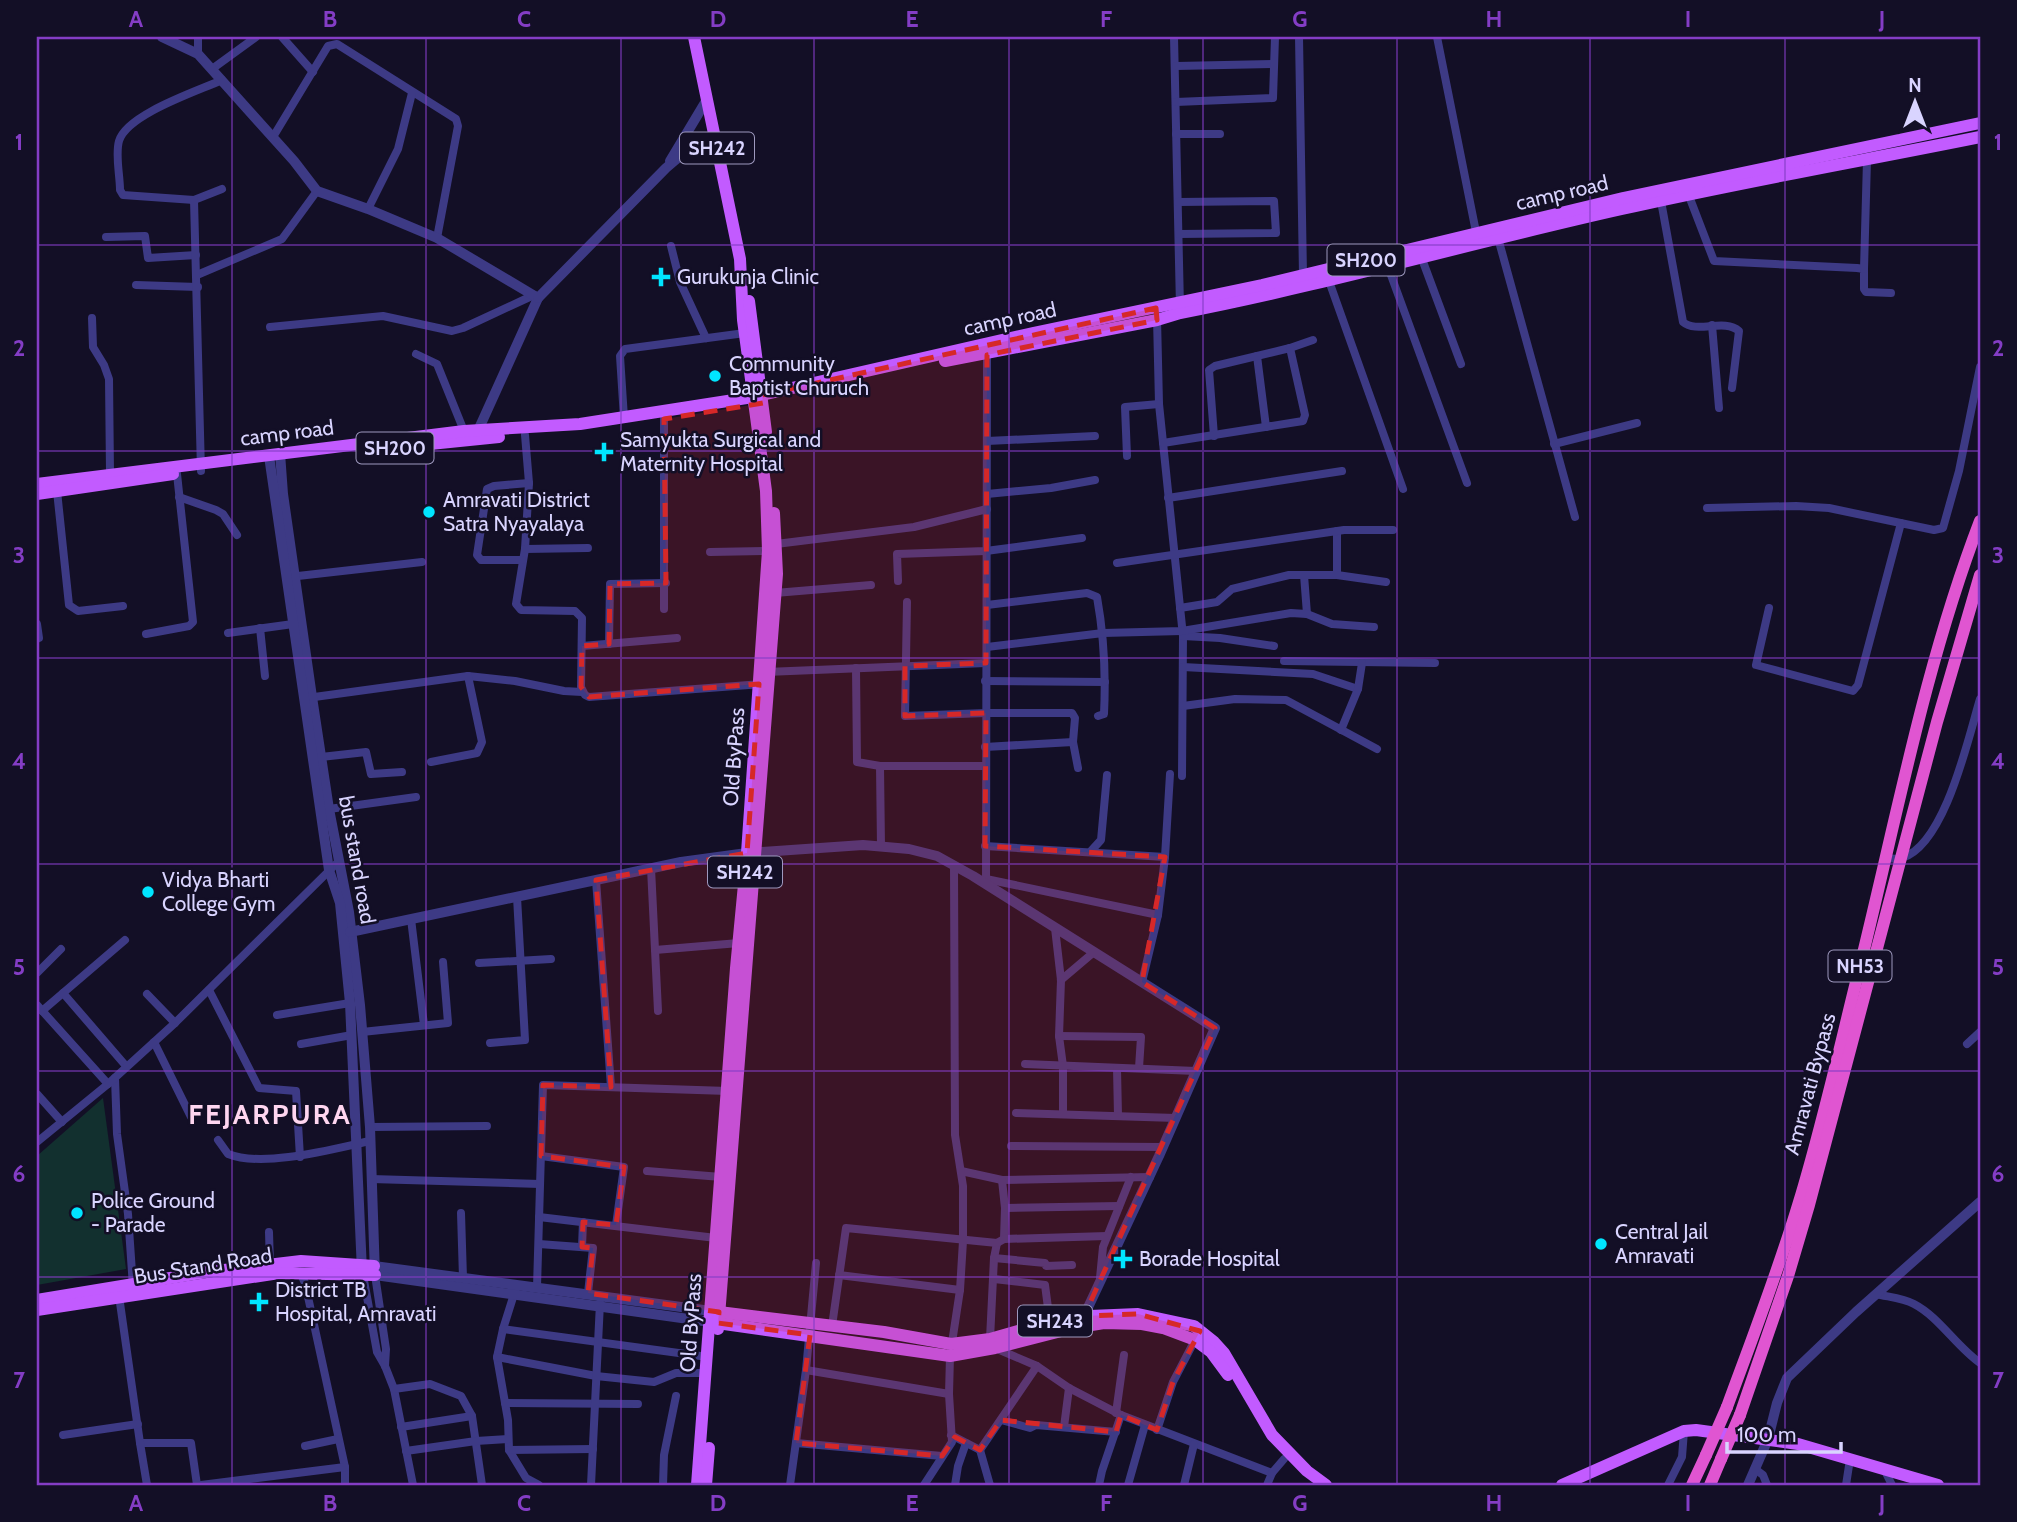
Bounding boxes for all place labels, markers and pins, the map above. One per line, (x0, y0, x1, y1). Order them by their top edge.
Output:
place label: Gurukunja Clinic (677, 264, 819, 290)
marker: Gurukunja Clinic (651, 267, 671, 287)
place label: Community Baptist Churuch (729, 351, 869, 400)
marker: Community Baptist Churuch (707, 368, 723, 384)
place label: Samyukta Surgical and Maternity Hospital (620, 427, 821, 476)
marker: Samyukta Surgical and Maternity Hospital (594, 442, 614, 462)
place label: Amravati District Satra Nyayalaya (443, 487, 590, 536)
marker: Amravati District Satra Nyayalaya (421, 504, 437, 520)
place label: Vidya Bharti College Gym (162, 867, 276, 916)
marker: Vidya Bharti College Gym (140, 884, 156, 900)
place label: Police Ground - Parade (91, 1188, 215, 1237)
marker: Police Ground - Parade (69, 1205, 85, 1221)
place label: Central Jail Amravati (1615, 1219, 1708, 1268)
marker: Central Jail Amravati (1593, 1236, 1609, 1252)
place label: Borade Hospital (1139, 1246, 1280, 1271)
marker: Borade Hospital (1113, 1249, 1133, 1269)
place label: District TB Hospital, Amravati (275, 1277, 436, 1326)
marker: District TB Hospital, Amravati (249, 1292, 269, 1312)

